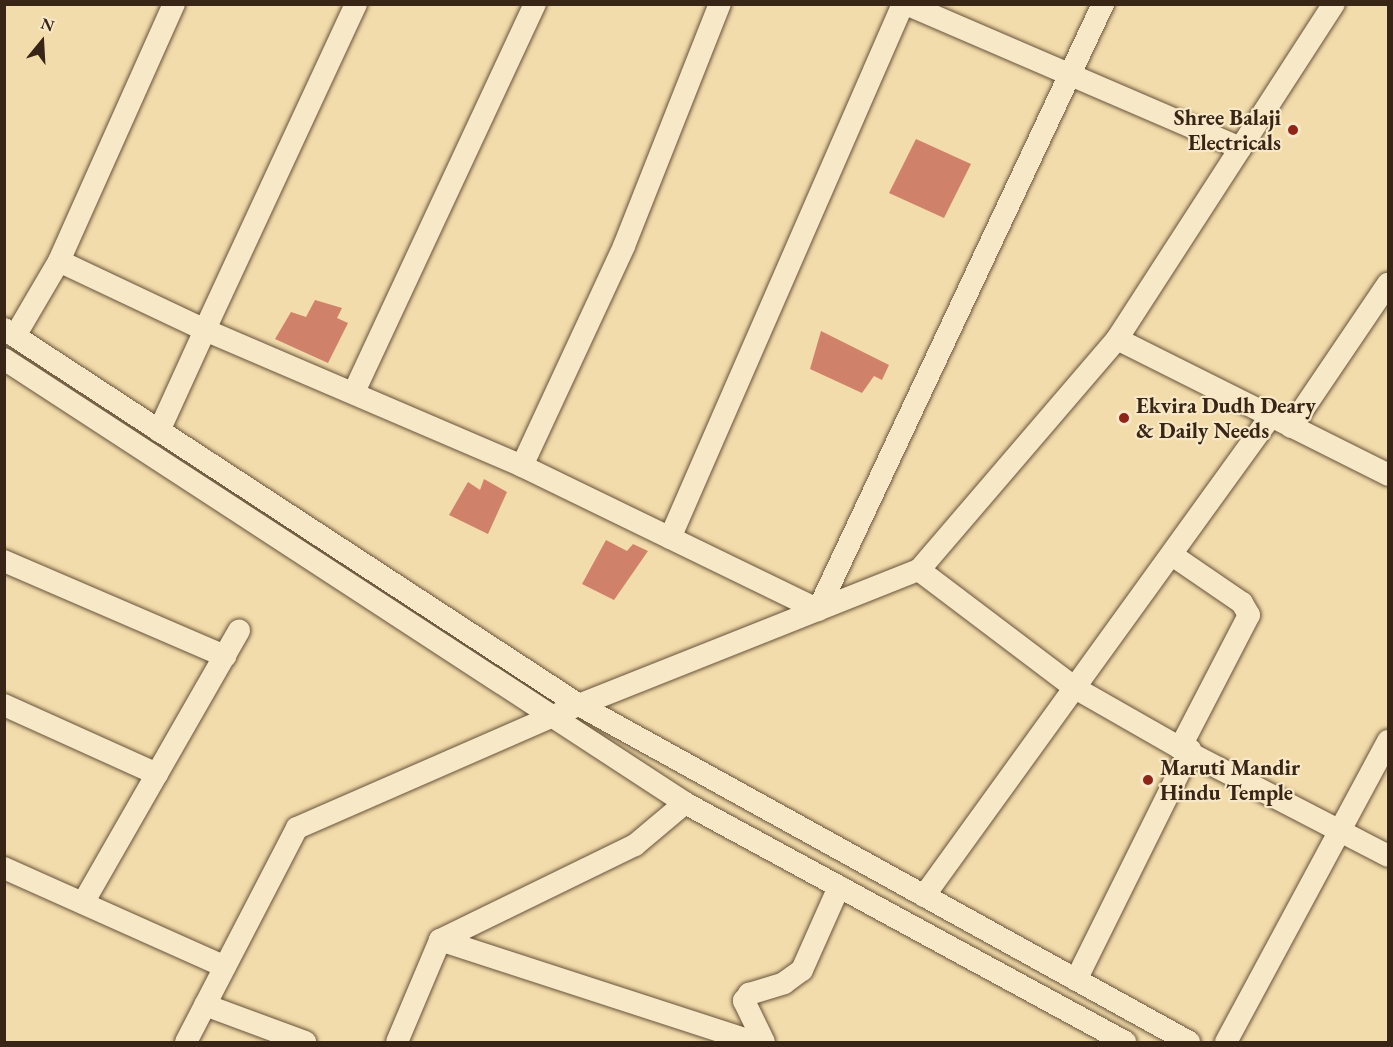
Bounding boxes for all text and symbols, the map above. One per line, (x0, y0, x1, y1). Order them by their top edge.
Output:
north arrow (12, 12, 72, 72)
text: N (38, 12, 57, 36)
place label: Shree Balaji Electricals (1174, 104, 1281, 156)
marker: Shree Balaji Electricals (1286, 123, 1300, 137)
place label: Ekvira Dudh Deary & Daily Needs (1136, 392, 1316, 444)
marker: Ekvira Dudh Deary & Daily Needs (1117, 411, 1131, 425)
place label: Maruti Mandir Hindu Temple (1160, 754, 1300, 806)
marker: Maruti Mandir Hindu Temple (1141, 773, 1155, 787)

